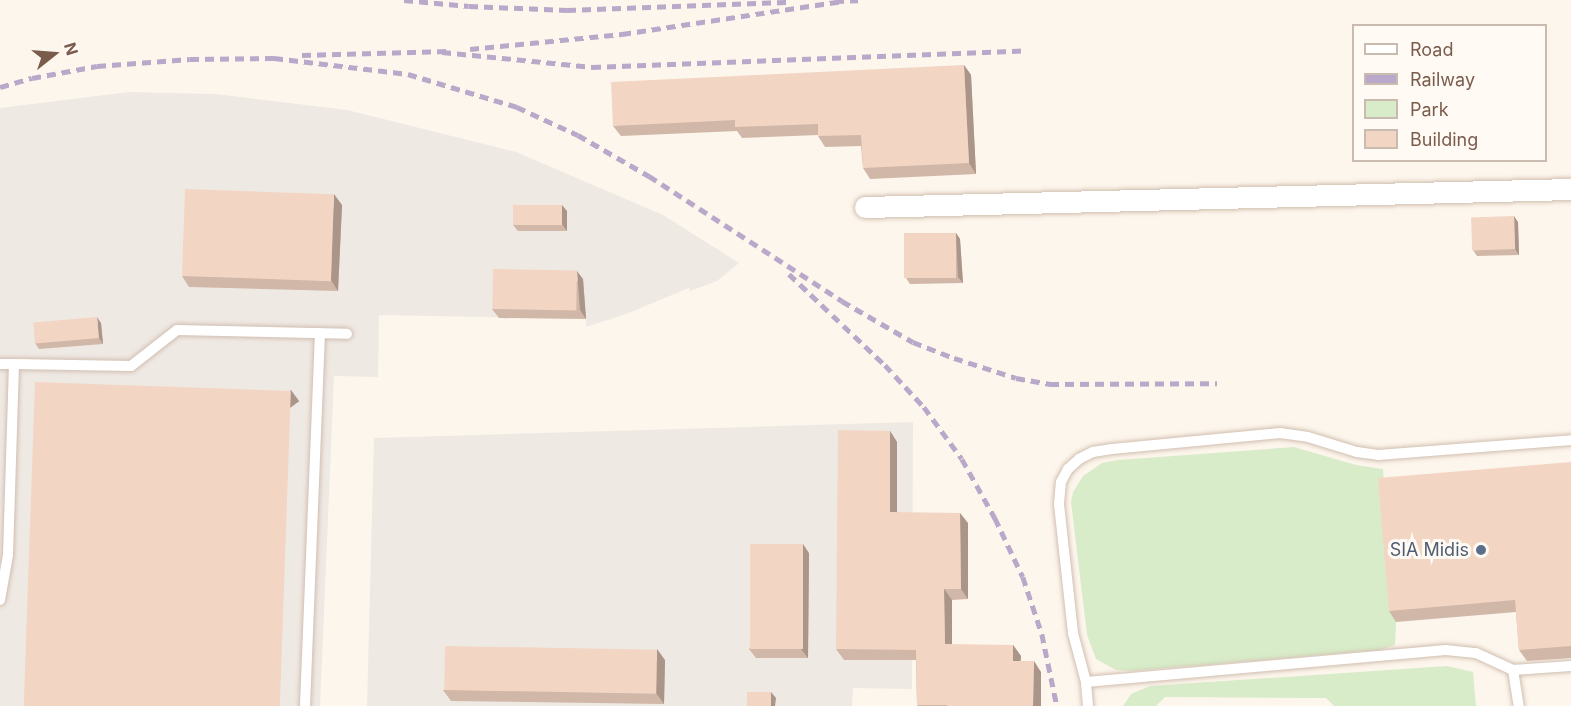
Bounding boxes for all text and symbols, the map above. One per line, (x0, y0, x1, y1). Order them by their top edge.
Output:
north arrow (24, 24, 84, 84)
legend (1352, 24, 1547, 162)
text: Road (1410, 39, 1453, 60)
text: N (60, 40, 83, 57)
text: Railway (1410, 69, 1475, 90)
text: Park (1410, 99, 1449, 120)
text: Building (1410, 129, 1478, 150)
place label: SIA Midis (1390, 539, 1469, 561)
marker: SIA Midis (1474, 543, 1488, 557)

